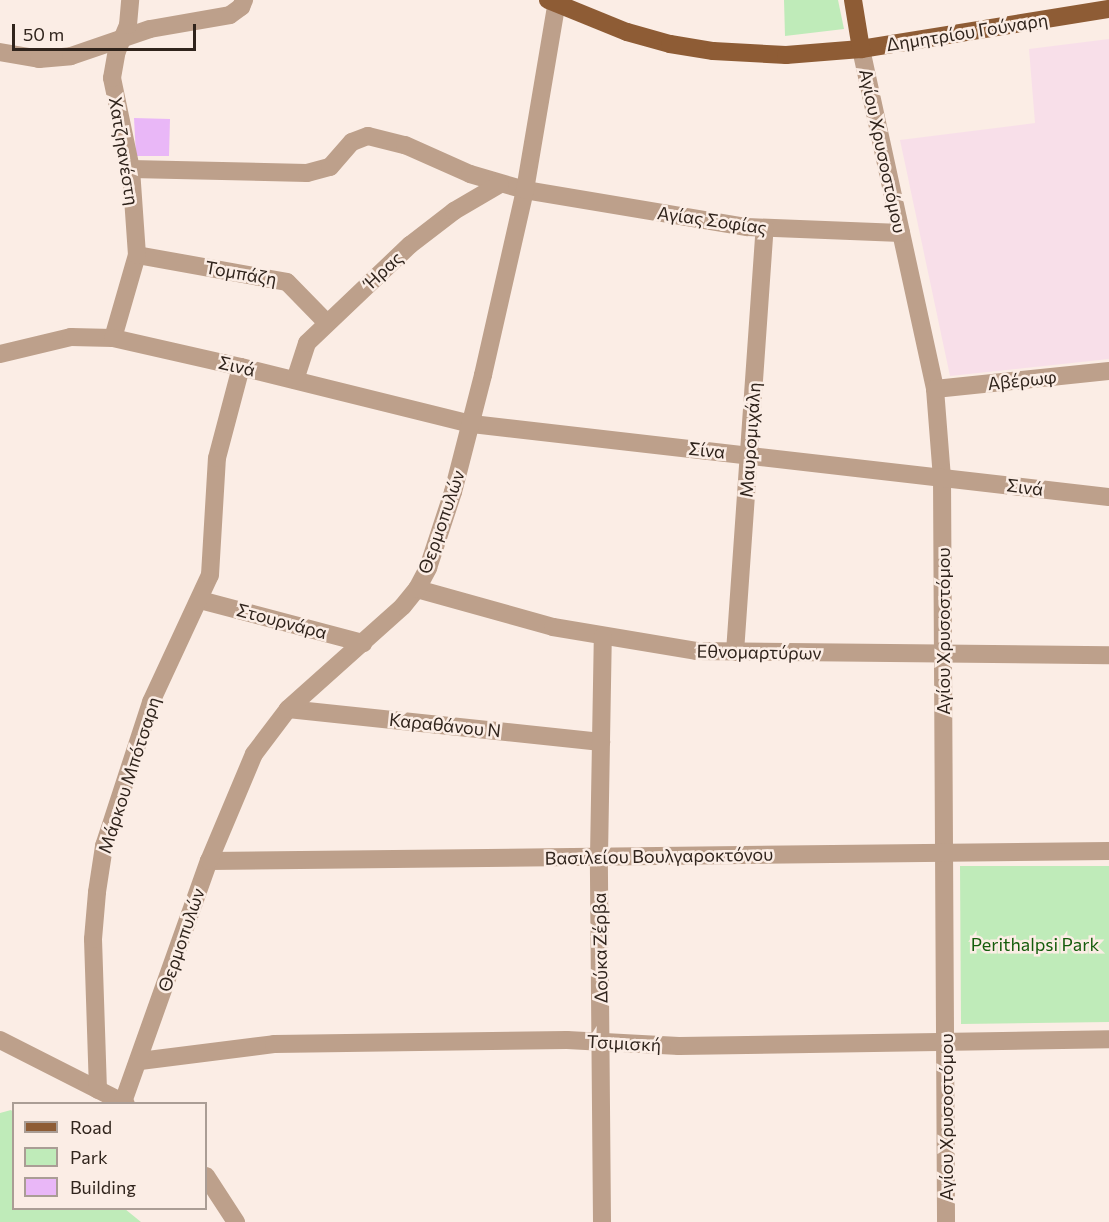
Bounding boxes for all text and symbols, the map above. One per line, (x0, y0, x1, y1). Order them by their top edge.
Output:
street label: Δημητρίου Γούναρη (885, 9, 1049, 55)
scale bar (15, 12, 200, 50)
text: 50 m (23, 23, 64, 45)
street label: Αγίου Χρυσοστόμου (855, 67, 911, 235)
street label: Χατζηανέστη (105, 95, 143, 207)
street label: Αγίας Σοφίας (656, 202, 768, 238)
street label: Ήρας (359, 247, 407, 293)
street label: Τομπάζη (204, 256, 278, 290)
street label: Σινά (217, 351, 257, 381)
street label: Αβέρωφ (986, 366, 1058, 394)
street label: Μαυρομιχάλη (735, 382, 765, 498)
street label: Σίνα (688, 437, 726, 463)
street label: Θερμοπυλών (413, 467, 469, 577)
street label: Σινά (1005, 474, 1045, 500)
street label: Αγίου Χρυσοστόμου (932, 547, 954, 715)
street label: Στουρνάρα (235, 599, 329, 643)
street label: Εθνομαρτύρων (696, 640, 822, 664)
street label: Μάρκου Μπότσαρη (94, 694, 164, 856)
street label: Καραθάνου Ν (388, 708, 502, 742)
street label: Βασιλείου Βουλγαροκτόνου (544, 843, 774, 869)
street label: Θερμοπυλών (153, 885, 209, 995)
street label: Δούκα Ζέρβα (588, 892, 612, 1004)
park label: Perithalpsi Park (971, 933, 1099, 955)
street label: Τσιμισκή (586, 1030, 662, 1056)
street label: Αγίου Χρυσοστόμου (935, 1033, 957, 1201)
legend (12, 1102, 207, 1210)
text: Road (70, 1116, 112, 1138)
text: Park (70, 1146, 108, 1168)
text: Building (70, 1176, 136, 1198)

